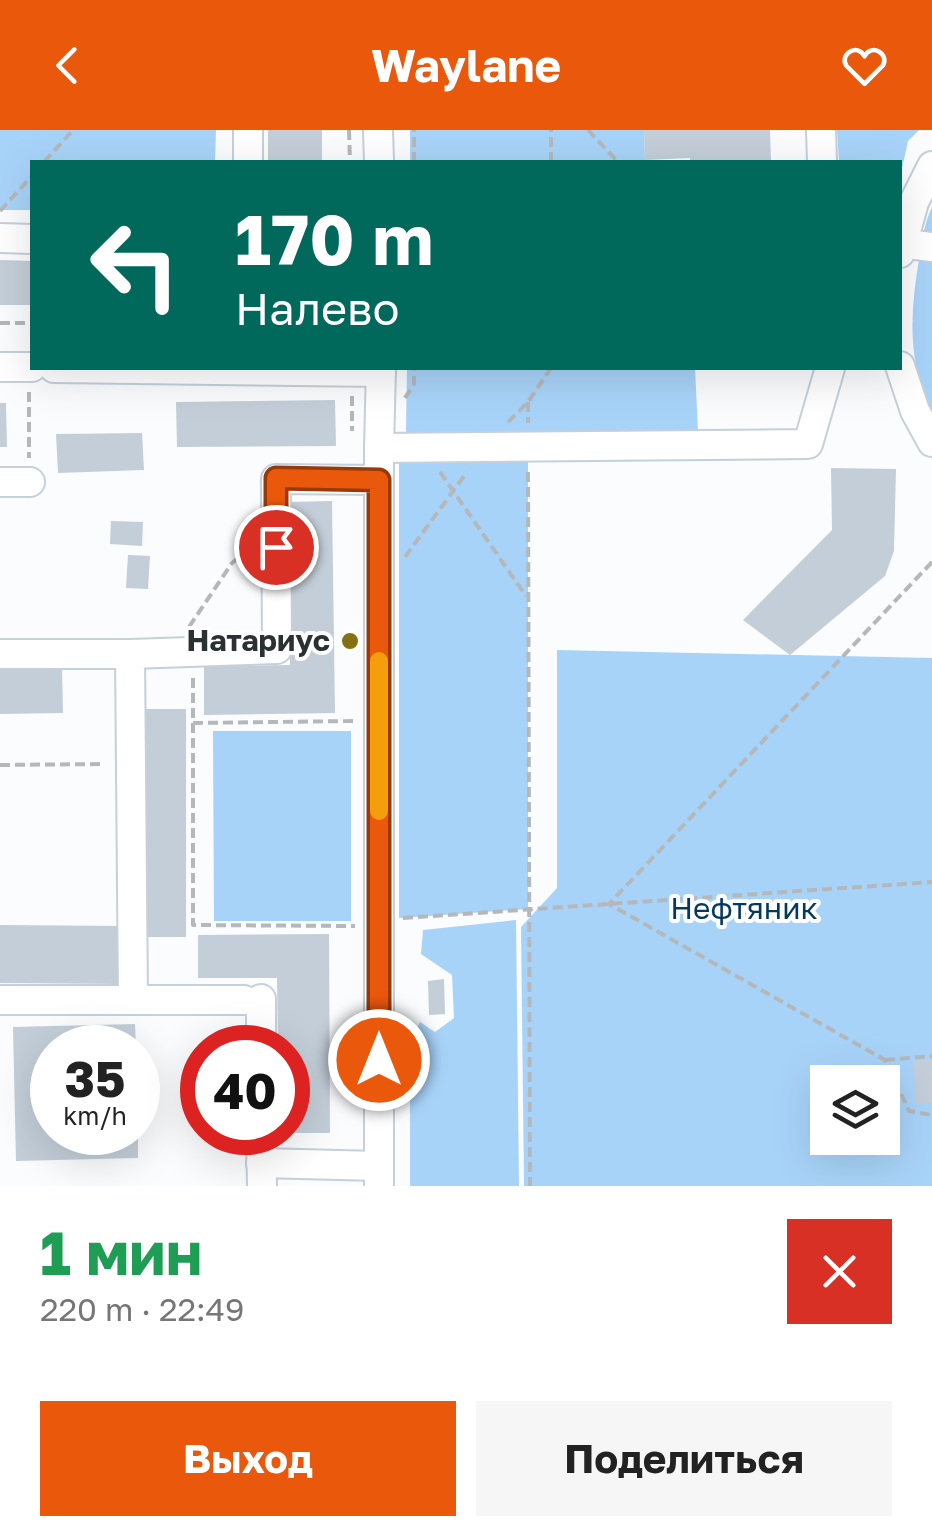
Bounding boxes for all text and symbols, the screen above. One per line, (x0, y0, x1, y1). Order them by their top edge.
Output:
icon: back (40, 38, 95, 93)
text: Waylane (371, 38, 561, 92)
icon: heart (837, 38, 892, 93)
text: 170 m (235, 196, 433, 280)
icon: left (70, 200, 200, 330)
text: Налево (235, 281, 399, 335)
pin (234, 505, 319, 590)
icon: arrive (249, 520, 304, 575)
place label: Натариус (186, 622, 330, 658)
marker: Натариус (339, 630, 361, 652)
park label: Нефтяник (670, 890, 818, 926)
position arrow (327, 1008, 431, 1112)
speed limit sign: 40 (180, 1025, 310, 1155)
text: 35 (64, 1048, 125, 1108)
map controls (810, 1065, 900, 1155)
button: layers (810, 1065, 900, 1155)
text: km/h (63, 1100, 127, 1131)
text: 1 мин (40, 1216, 202, 1288)
button: close (787, 1219, 892, 1324)
text: 220 m · 22:49 (40, 1290, 244, 1328)
button: Выход (40, 1401, 456, 1516)
button: Поделиться (476, 1401, 892, 1516)

